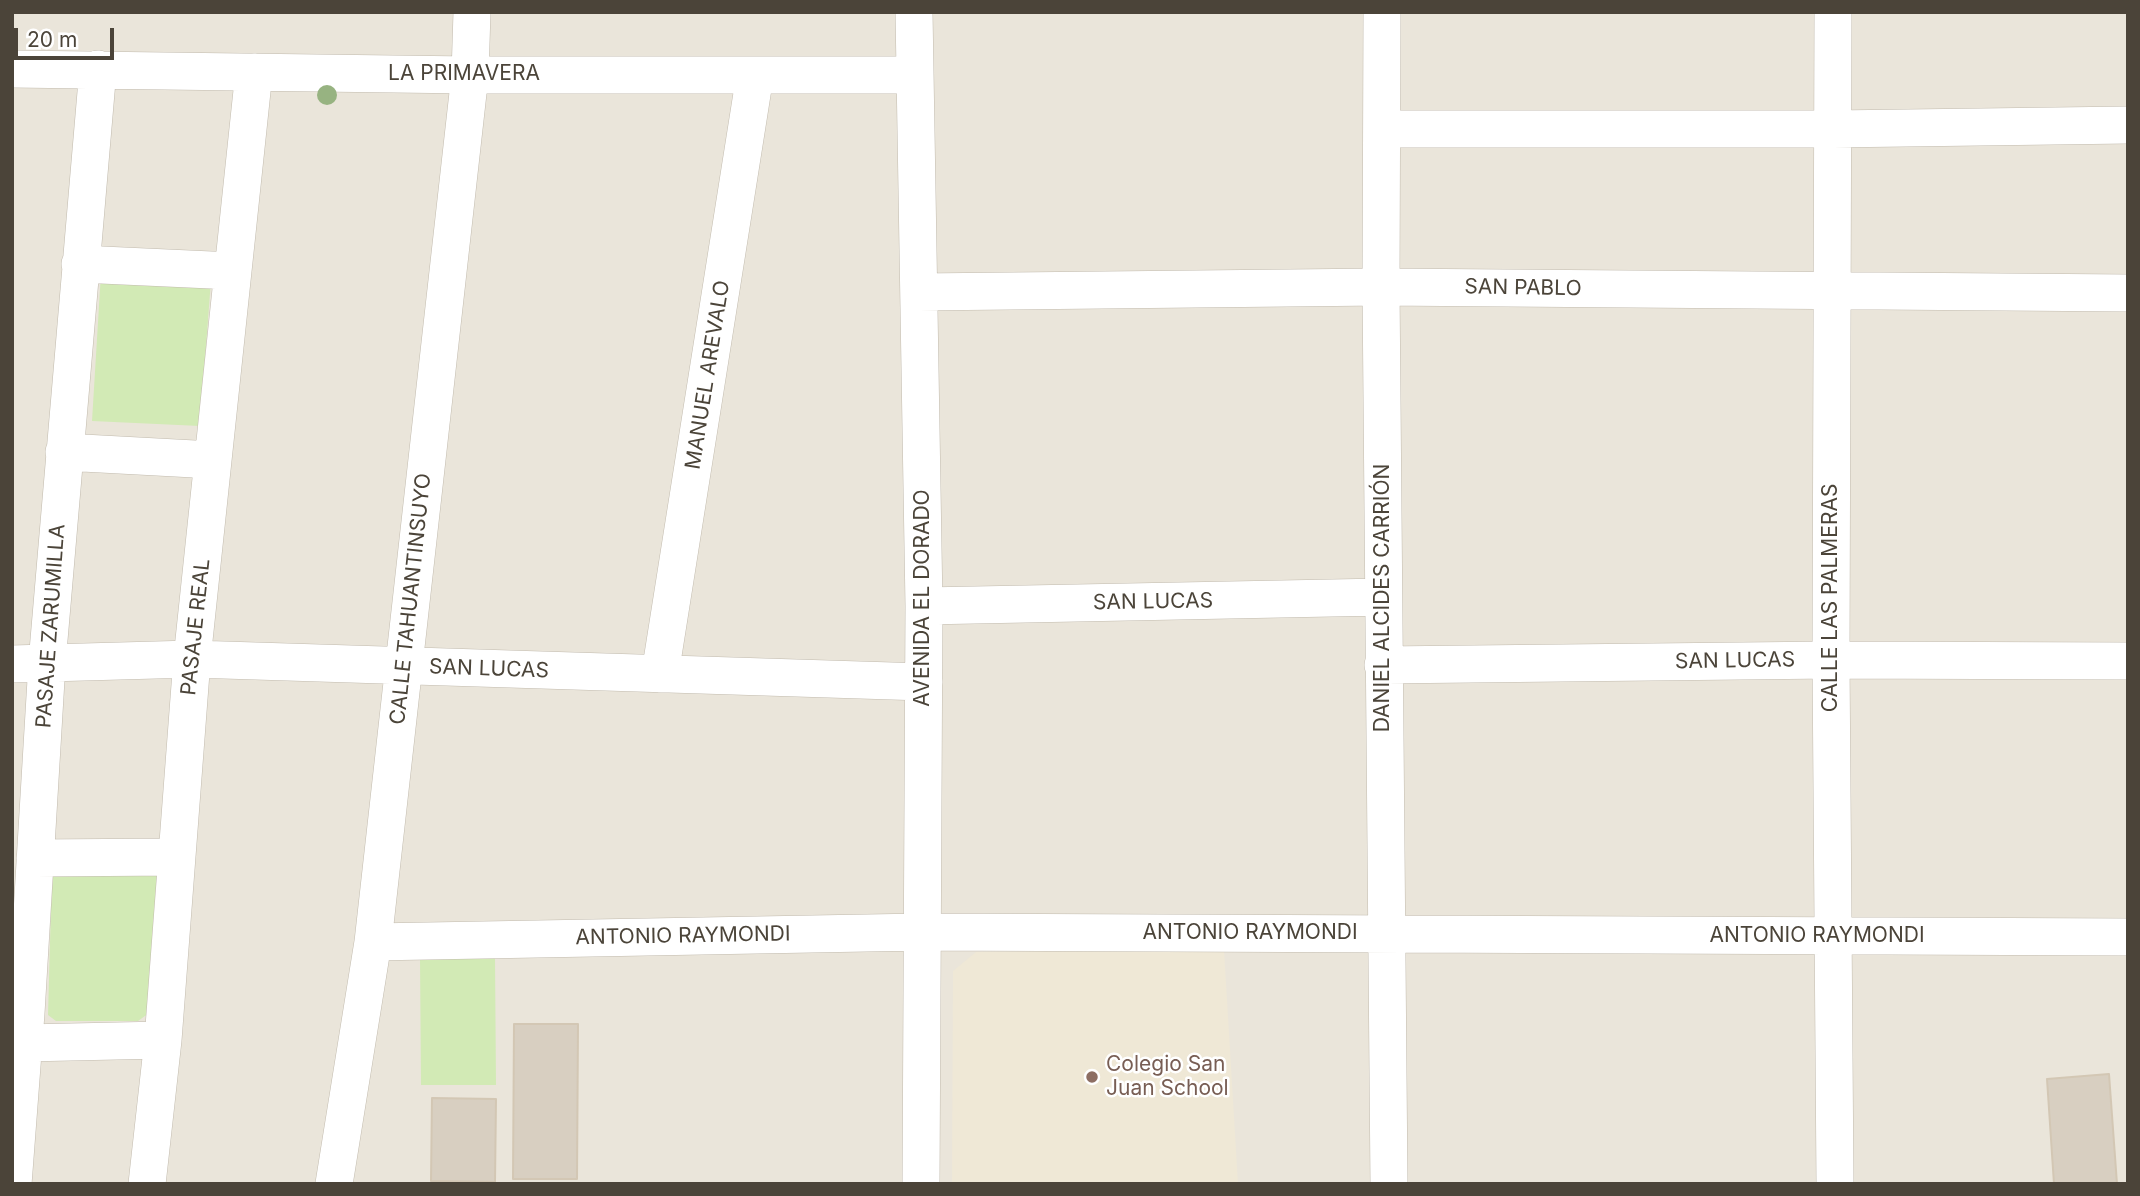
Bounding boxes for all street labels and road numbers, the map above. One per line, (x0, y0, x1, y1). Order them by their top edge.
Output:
street label: LA PRIMAVERA (388, 61, 540, 87)
street label: SAN PABLO (1464, 274, 1582, 302)
street label: MANUEL AREVALO (681, 279, 735, 471)
street label: DANIEL ALCIDES CARRIÓN (1370, 464, 1396, 732)
street label: CALLE TAHUANTINSUYO (385, 472, 437, 726)
street label: CALLE LAS PALMERAS (1818, 484, 1844, 712)
street label: AVENIDA EL DORADO (910, 489, 936, 707)
street label: PASAJE ZARUMILLA (31, 523, 71, 729)
street label: PASAJE REAL (176, 557, 216, 697)
street label: SAN LUCAS (1093, 588, 1213, 616)
street label: SAN LUCAS (1675, 647, 1795, 675)
street label: SAN LUCAS (429, 654, 549, 684)
street label: ANTONIO RAYMONDI (1142, 920, 1358, 946)
street label: ANTONIO RAYMONDI (575, 922, 791, 950)
street label: ANTONIO RAYMONDI (1709, 923, 1925, 949)

